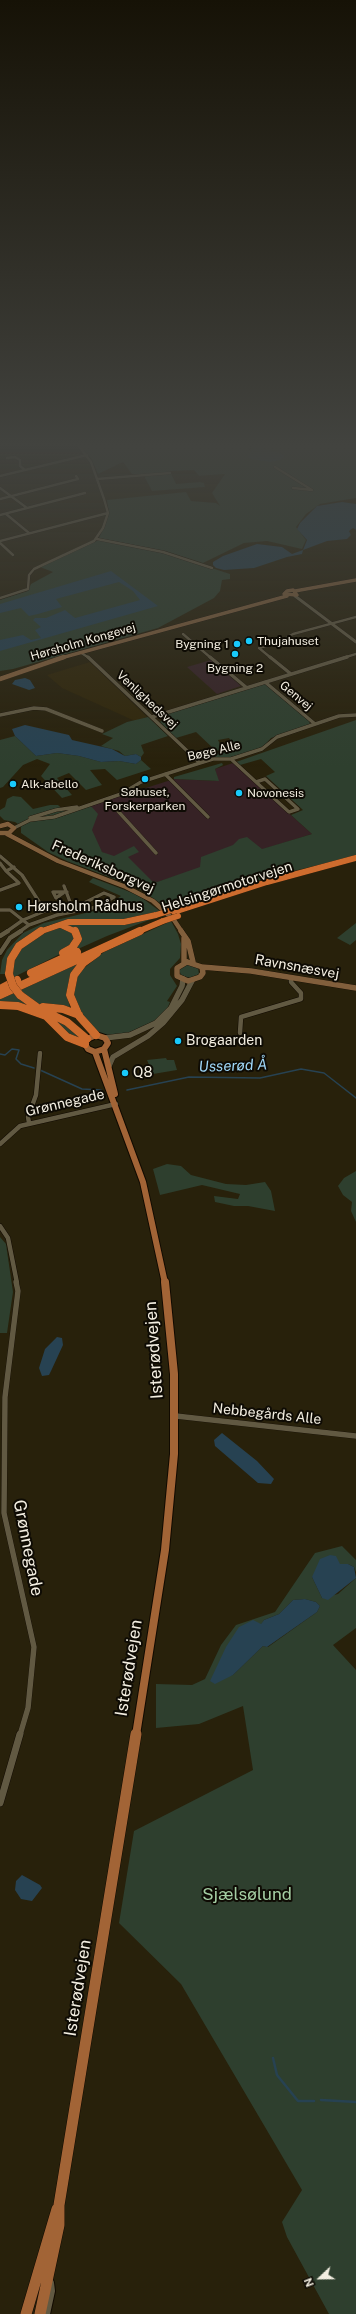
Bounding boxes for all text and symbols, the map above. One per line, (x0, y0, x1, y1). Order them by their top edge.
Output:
street label: Hørsholm Kongevej (29, 620, 137, 664)
place label: Thujahuset (257, 634, 319, 648)
marker: Thujahuset (244, 636, 254, 646)
place label: Bygning 1 (175, 637, 229, 651)
marker: Bygning 1 (232, 639, 242, 649)
marker: Bygning 2 (230, 649, 240, 659)
place label: Bygning 2 (207, 661, 263, 675)
street label: Venlighedsvej (114, 668, 180, 732)
street label: Genvej (277, 678, 315, 714)
street label: Bøge Alle (186, 738, 242, 764)
marker: Søhuset, Forskerparken (140, 774, 150, 784)
place label: Alk-abello (21, 777, 78, 791)
marker: Alk-abello (8, 779, 18, 789)
place label: Søhuset, Forskerparken (105, 785, 185, 813)
place label: Novonesis (247, 786, 304, 800)
marker: Novonesis (234, 788, 244, 798)
street label: Frederiksborgvej (49, 837, 157, 897)
street label: Helsingørmotorvejen (159, 858, 295, 916)
place label: Hørsholm Rådhus (27, 899, 143, 915)
marker: Hørsholm Rådhus (14, 902, 24, 912)
street label: Ravnsnæsvej (253, 951, 341, 983)
place label: Brogaarden (186, 1033, 262, 1049)
marker: Brogaarden (173, 1036, 183, 1046)
water label: Usserød Å (198, 1056, 268, 1076)
place label: Q8 (133, 1065, 153, 1081)
marker: Q8 (120, 1068, 130, 1078)
street label: Grønnegade (24, 1086, 106, 1120)
street label: Isterødvejen (140, 1301, 168, 1399)
street label: Nebbegårds Alle (212, 1400, 322, 1428)
street label: Grønnegade (9, 1498, 47, 1598)
street label: Isterødvejen (111, 1618, 147, 1718)
park label: Sjælsølund (202, 1885, 292, 1905)
street label: Isterødvejen (60, 1938, 96, 2038)
north arrow (300, 2258, 340, 2298)
text: N (302, 2276, 316, 2289)

